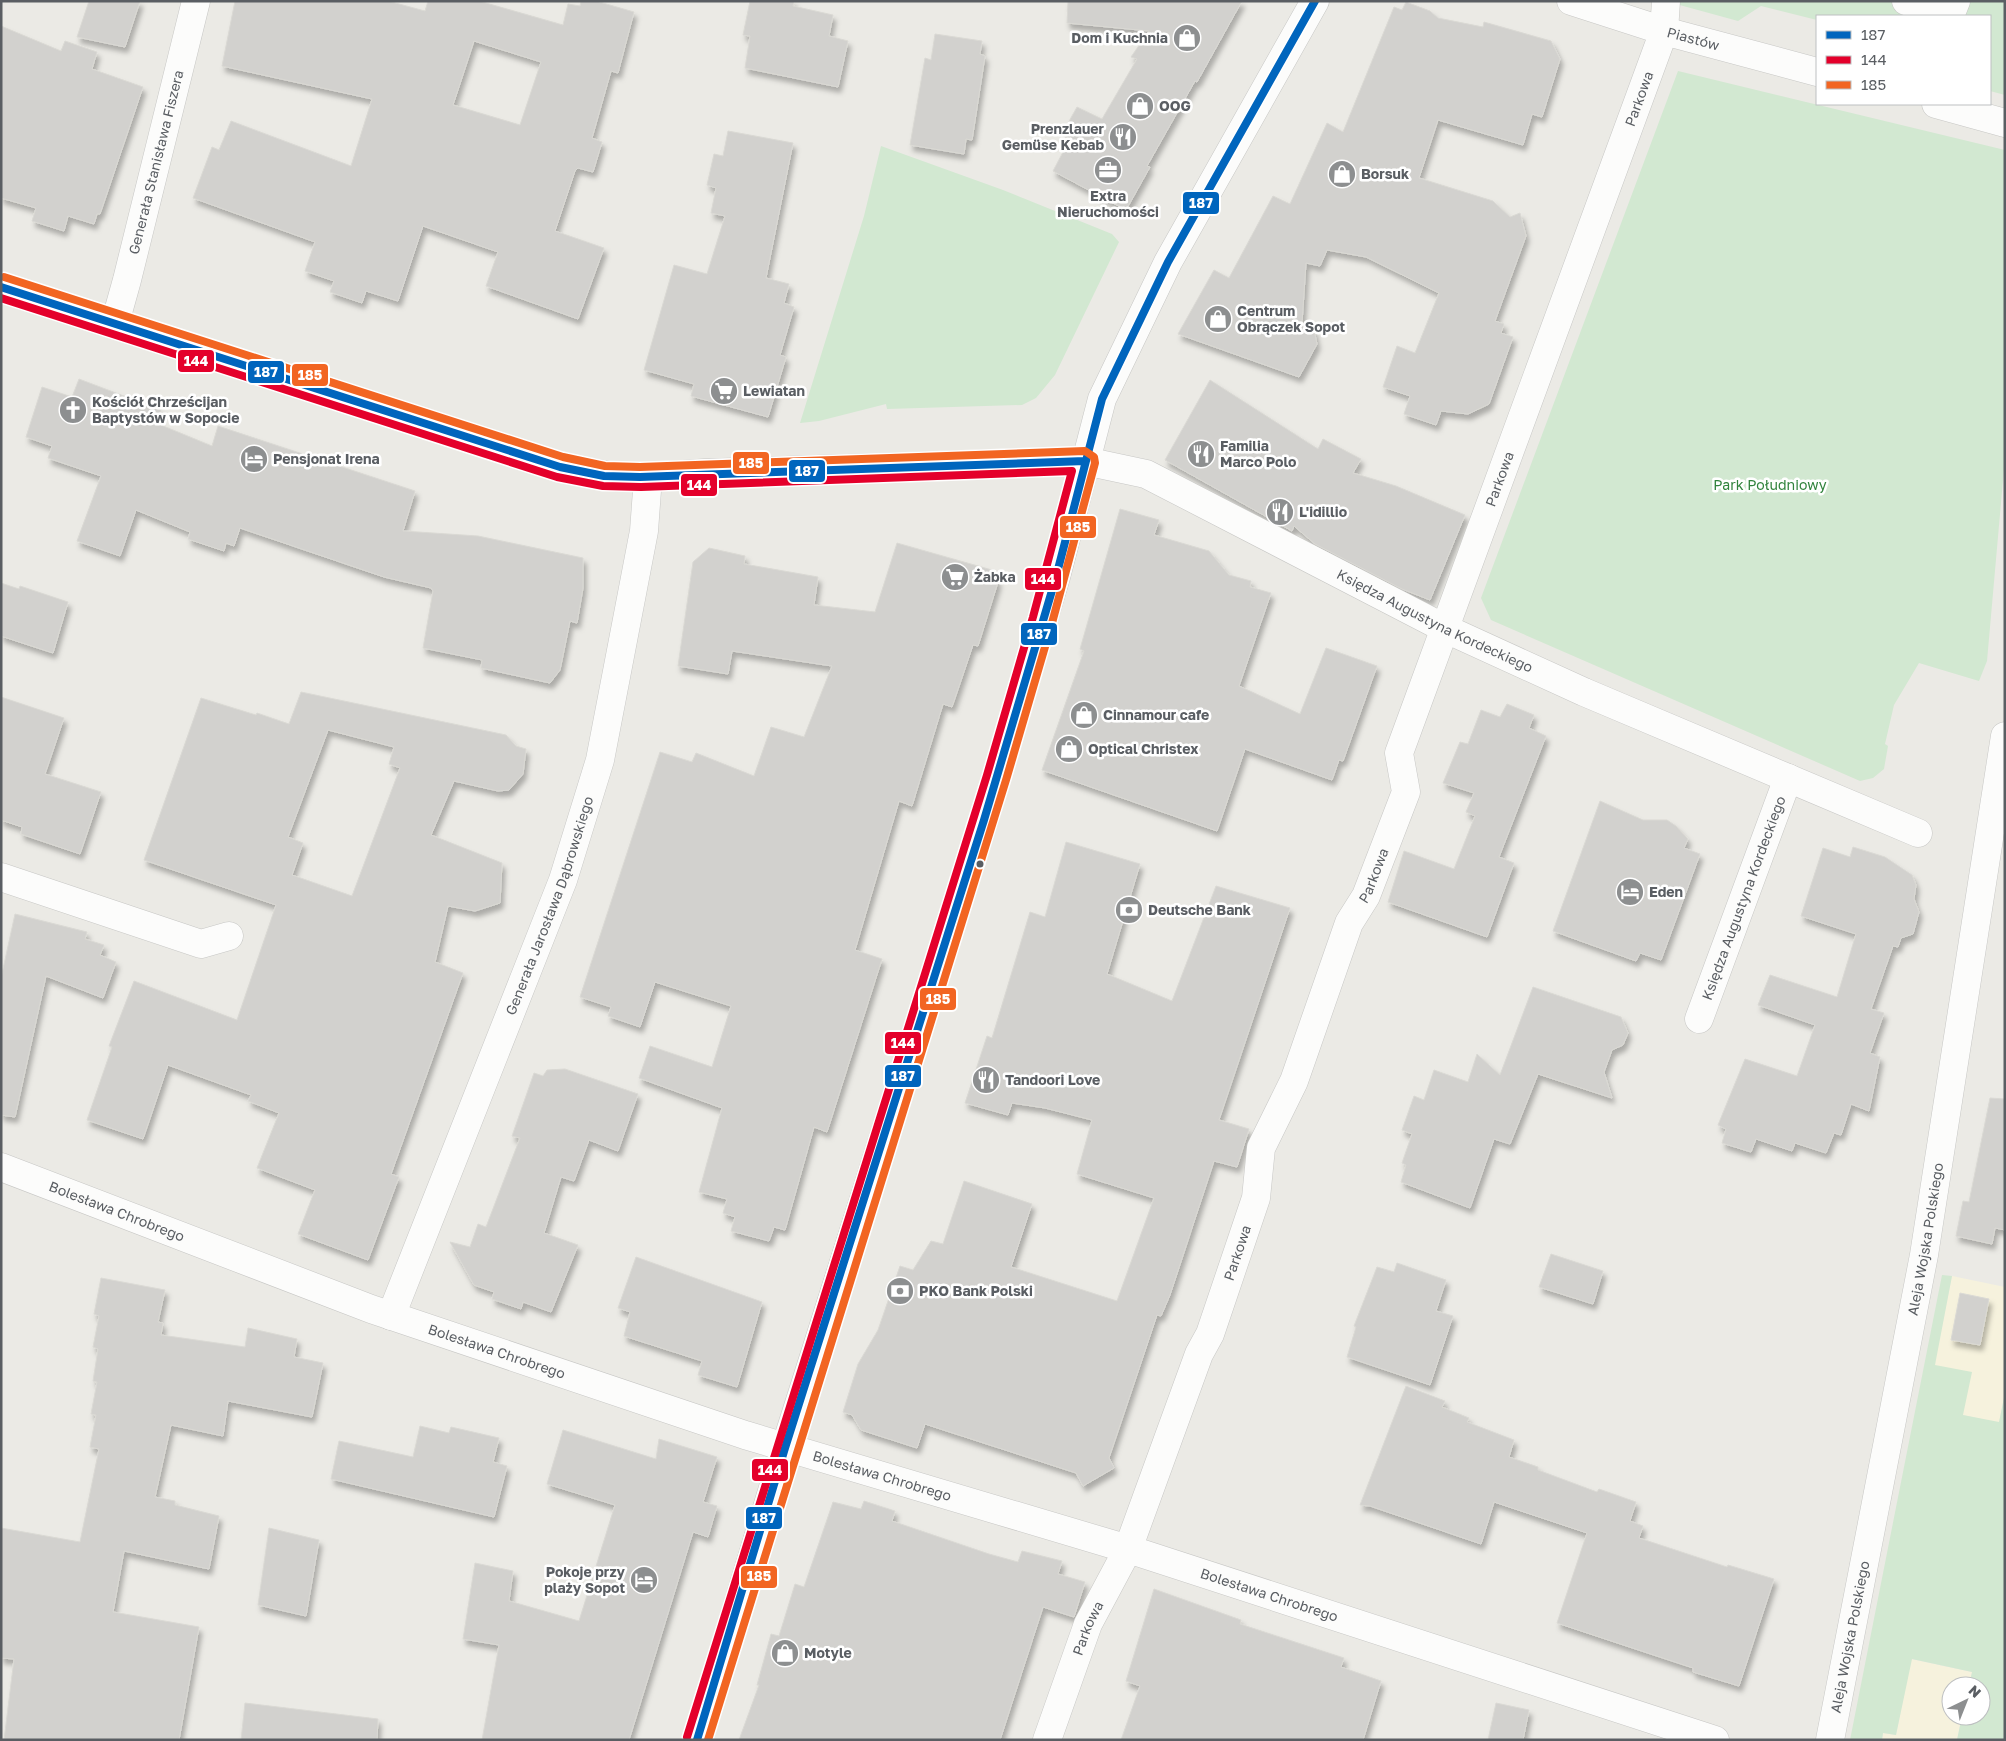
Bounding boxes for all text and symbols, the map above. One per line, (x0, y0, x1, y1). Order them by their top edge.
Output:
legend (1816, 15, 1991, 105)
shop icon: Dom i Kuchnia (1172, 23, 1202, 53)
street label: Piastów (1665, 23, 1721, 53)
text: 187 (1861, 25, 1885, 43)
place label: Dom i Kuchnia (1071, 29, 1168, 46)
text: 144 (1861, 50, 1887, 68)
street label: Generała Stanisława Fiszera (125, 68, 187, 256)
street label: Parkowa (1621, 69, 1656, 128)
text: 185 (1861, 75, 1886, 93)
shop icon: OOG (1125, 91, 1155, 121)
place label: OOG (1159, 97, 1191, 114)
place label: Prenzlauer Gemüse Kebab (1002, 120, 1105, 153)
restaurant icon: Prenzlauer Gemüse Kebab (1108, 122, 1138, 152)
office icon: Extra Nieruchomości (1093, 155, 1123, 185)
shop icon: Borsuk (1327, 159, 1357, 189)
place label: Borsuk (1361, 165, 1409, 182)
place label: Extra Nieruchomości (1057, 187, 1159, 220)
line badge: 187 (1182, 191, 1220, 215)
text: 187 (1189, 194, 1213, 211)
place label: Centrum Obrączek Sopot (1237, 302, 1345, 335)
shop icon: Centrum Obrączek Sopot (1203, 304, 1233, 334)
line badge: 144 (177, 349, 215, 373)
text: 144 (184, 352, 209, 369)
line badge: 187 (247, 360, 285, 384)
text: 187 (254, 363, 278, 380)
line badge: 185 (291, 363, 329, 387)
text: 185 (298, 366, 323, 383)
supermarket icon: Lewiatan (709, 376, 739, 406)
place label: Lewiatan (743, 382, 805, 399)
place label: Kościół Chrześcijan Baptystów w Sopocie (92, 393, 239, 426)
church icon: Kościół Chrześcijan Baptystów w Sopocie (58, 395, 88, 425)
place label: Familia Marco Polo (1220, 437, 1296, 470)
restaurant icon: Familia Marco Polo (1186, 439, 1216, 469)
hotel icon: Pensjonat Irena (239, 444, 269, 474)
street label: Parkowa (1481, 449, 1517, 509)
place label: Pensjonat Irena (273, 450, 380, 467)
line badge: 185 (732, 451, 770, 475)
text: 185 (739, 454, 764, 471)
line badge: 187 (788, 459, 826, 483)
text: 187 (795, 462, 819, 479)
line badge: 144 (680, 473, 718, 497)
text: 144 (687, 476, 712, 493)
park label: Park Południowy (1713, 476, 1827, 493)
restaurant icon: L'idillio (1265, 497, 1295, 527)
place label: L'idillio (1299, 503, 1347, 520)
line badge: 185 (1059, 515, 1097, 539)
text: 185 (1066, 518, 1091, 535)
supermarket icon: Żabka (940, 562, 970, 592)
street label: Księdza Augustyna Kordeckiego (1334, 565, 1536, 676)
line badge: 144 (1024, 567, 1062, 591)
place label: Żabka (974, 568, 1016, 585)
text: 144 (1031, 570, 1056, 587)
line badge: 187 (1020, 622, 1058, 646)
text: 187 (1027, 625, 1051, 642)
shop icon: Cinnamour cafe (1069, 700, 1099, 730)
place label: Cinnamour cafe (1103, 706, 1209, 723)
shop icon: Optical Christex (1054, 734, 1084, 764)
place label: Optical Christex (1088, 740, 1198, 757)
street label: Księdza Augustyna Kordeckiego (1698, 793, 1789, 1002)
street label: Generała Jarosława Dąbrowskiego (502, 794, 596, 1017)
street label: Parkowa (1355, 846, 1392, 906)
unlabelled marker (975, 859, 985, 869)
hotel icon: Eden (1615, 877, 1645, 907)
place label: Eden (1649, 883, 1683, 900)
bank icon: Deutsche Bank (1114, 895, 1144, 925)
place label: Deutsche Bank (1148, 901, 1251, 918)
line badge: 185 (919, 987, 957, 1011)
text: 185 (926, 990, 951, 1007)
line badge: 144 (884, 1031, 922, 1055)
text: 144 (891, 1034, 916, 1051)
line badge: 187 (884, 1064, 922, 1088)
restaurant icon: Tandoori Love (971, 1065, 1001, 1095)
text: 187 (891, 1067, 915, 1084)
place label: Tandoori Love (1005, 1071, 1100, 1088)
street label: Aleja Wojska Polskiego (1903, 1161, 1946, 1317)
street label: Bolesława Chrobrego (47, 1177, 187, 1245)
street label: Parkowa (1220, 1223, 1254, 1283)
bank icon: PKO Bank Polski (885, 1276, 915, 1306)
place label: PKO Bank Polski (919, 1282, 1033, 1299)
street label: Bolesława Chrobrego (426, 1320, 568, 1382)
street label: Bolesława Chrobrego (811, 1447, 954, 1504)
line badge: 144 (751, 1458, 789, 1482)
text: 144 (758, 1461, 783, 1478)
line badge: 187 (745, 1506, 783, 1530)
text: 187 (752, 1509, 776, 1526)
street label: Aleja Wojska Polskiego (1826, 1559, 1873, 1714)
place label: Pokoje przy plaży Sopot (544, 1563, 626, 1596)
street label: Bolesława Chrobrego (1198, 1564, 1340, 1625)
hotel icon: Pokoje przy plaży Sopot (629, 1565, 659, 1595)
line badge: 185 (740, 1565, 778, 1589)
text: 185 (747, 1567, 772, 1584)
street label: Parkowa (1069, 1598, 1107, 1657)
shop icon: Motyle (770, 1638, 800, 1668)
place label: Motyle (804, 1644, 852, 1661)
north arrow (1941, 1676, 1991, 1726)
text: N (1966, 1681, 1985, 1701)

